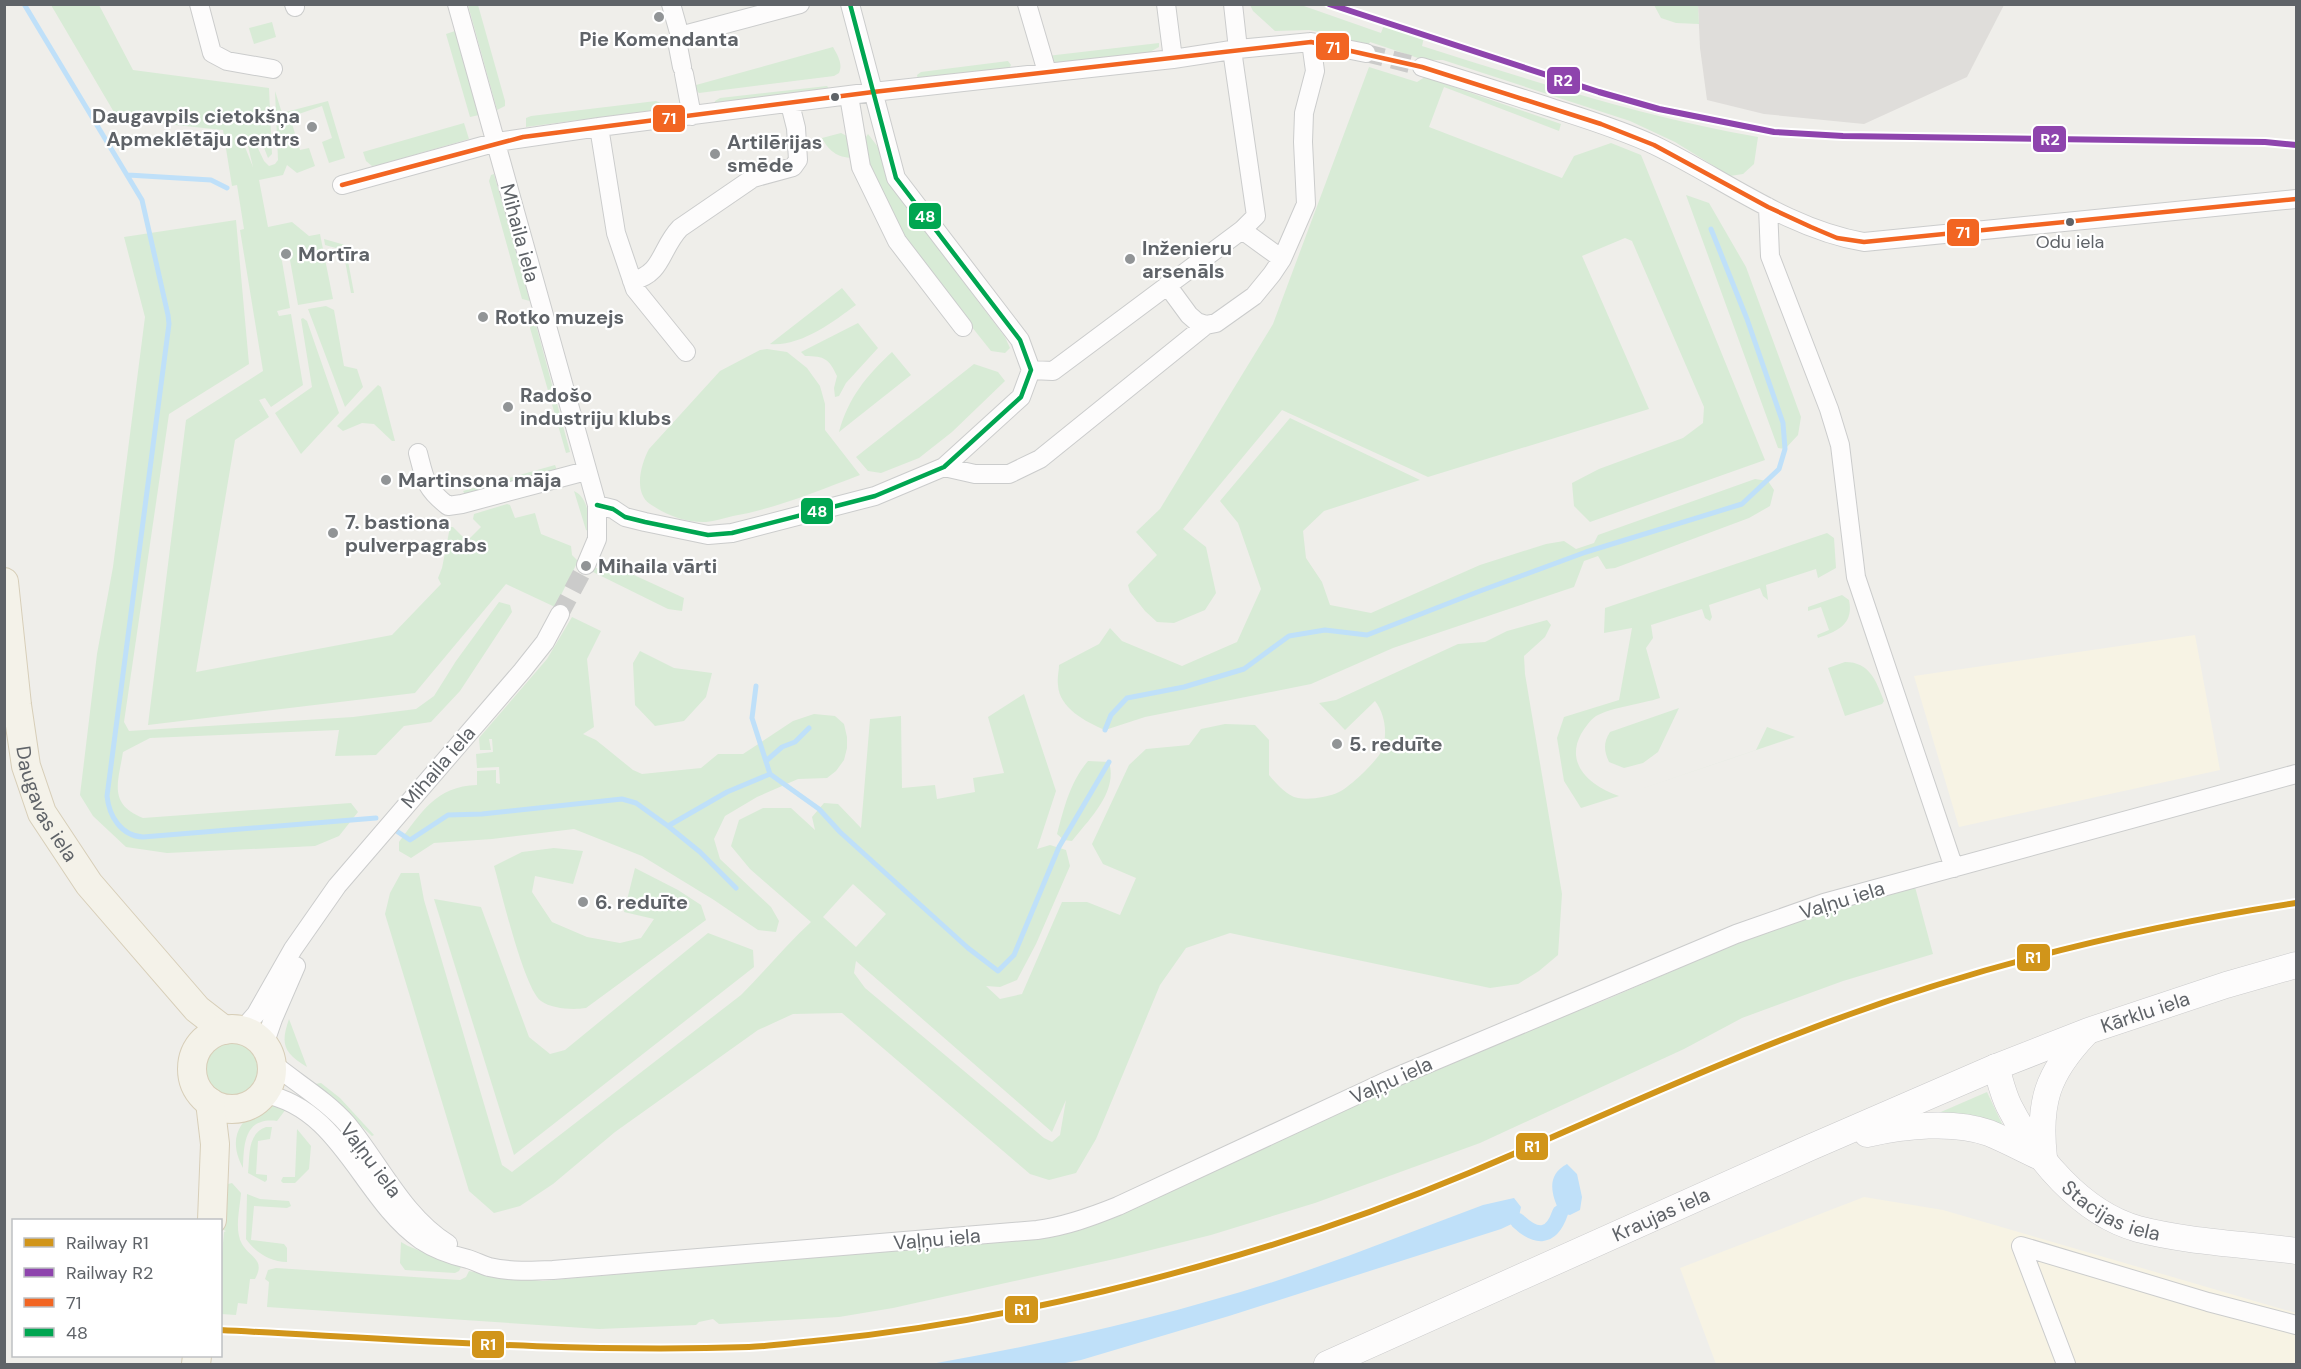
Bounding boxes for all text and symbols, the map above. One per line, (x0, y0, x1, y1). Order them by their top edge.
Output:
marker: Pie Komendanta (652, 10, 666, 24)
place label: Pie Komendanta (579, 26, 739, 52)
line badge: 71 (1315, 32, 1350, 61)
text: 71 (1326, 37, 1340, 58)
line badge: R2 (1546, 66, 1581, 95)
text: R2 (1553, 70, 1573, 91)
unlabelled marker (829, 91, 841, 103)
place label: Daugavpils cietokšņa Apmeklētāju centrs (92, 103, 300, 152)
line badge: 71 (652, 104, 686, 133)
text: 71 (662, 108, 676, 129)
marker: Daugavpils cietokšņa Apmeklētāju centrs (305, 120, 319, 134)
line badge: R2 (2032, 125, 2067, 153)
place label: Artilērijas smēde (727, 129, 822, 178)
text: R2 (2040, 129, 2060, 150)
marker: Artilērijas smēde (708, 147, 722, 161)
street label: Mihaila iela (494, 181, 546, 285)
line badge: 48 (908, 202, 942, 230)
text: 48 (915, 206, 935, 227)
marker: Odu iela (2064, 216, 2076, 228)
line badge: 71 (1946, 218, 1980, 247)
text: 71 (1956, 222, 1970, 243)
place label: Odu iela (2036, 230, 2104, 254)
place label: Inženieru arsenāls (1142, 235, 1232, 284)
place label: Mortīra (298, 241, 370, 267)
marker: Mortīra (279, 247, 293, 261)
marker: Inženieru arsenāls (1123, 252, 1137, 266)
place label: Rotko muzejs (495, 304, 624, 330)
marker: Rotko muzejs (476, 310, 490, 324)
place label: Radošo industriju klubs (520, 382, 671, 431)
marker: Radošo industriju klubs (501, 400, 515, 414)
place label: Martinsona māja (398, 467, 561, 493)
marker: Martinsona māja (379, 473, 393, 487)
line badge: 48 (800, 497, 834, 525)
text: 48 (807, 501, 827, 522)
place label: 7. bastiona pulverpagrabs (345, 509, 487, 558)
marker: 7. bastiona pulverpagrabs (326, 526, 340, 540)
place label: Mihaila vārti (598, 553, 717, 579)
marker: Mihaila vārti (579, 559, 593, 573)
street label: Mihaila iela (395, 720, 481, 814)
place label: 5. reduīte (1349, 731, 1442, 757)
marker: 5. reduīte (1330, 737, 1344, 751)
street label: Daugavas iela (10, 744, 84, 867)
street label: Vaļņu iela (1796, 875, 1888, 925)
place label: 6. reduīte (595, 889, 688, 915)
marker: 6. reduīte (576, 895, 590, 909)
line badge: R1 (2016, 943, 2051, 972)
text: R1 (2025, 947, 2041, 968)
street label: Kārklu iela (2097, 985, 2193, 1039)
street label: Vaļņu iela (1346, 1050, 1436, 1110)
street label: Vaļņu iela (334, 1117, 408, 1203)
line badge: R1 (1515, 1132, 1549, 1161)
text: R1 (1524, 1136, 1540, 1157)
street label: Stacijas iela (2056, 1174, 2163, 1247)
street label: Kraujas iela (1608, 1181, 1714, 1247)
legend (12, 1219, 222, 1357)
street label: Vaļņu iela (892, 1222, 982, 1256)
text: Railway R1 (66, 1231, 149, 1255)
text: Railway R2 (66, 1261, 153, 1285)
text: 71 (66, 1291, 81, 1315)
line badge: R1 (1004, 1295, 1039, 1324)
text: R1 (1014, 1299, 1030, 1320)
text: 48 (66, 1321, 88, 1345)
line badge: R1 (471, 1330, 505, 1359)
text: R1 (480, 1334, 496, 1355)

